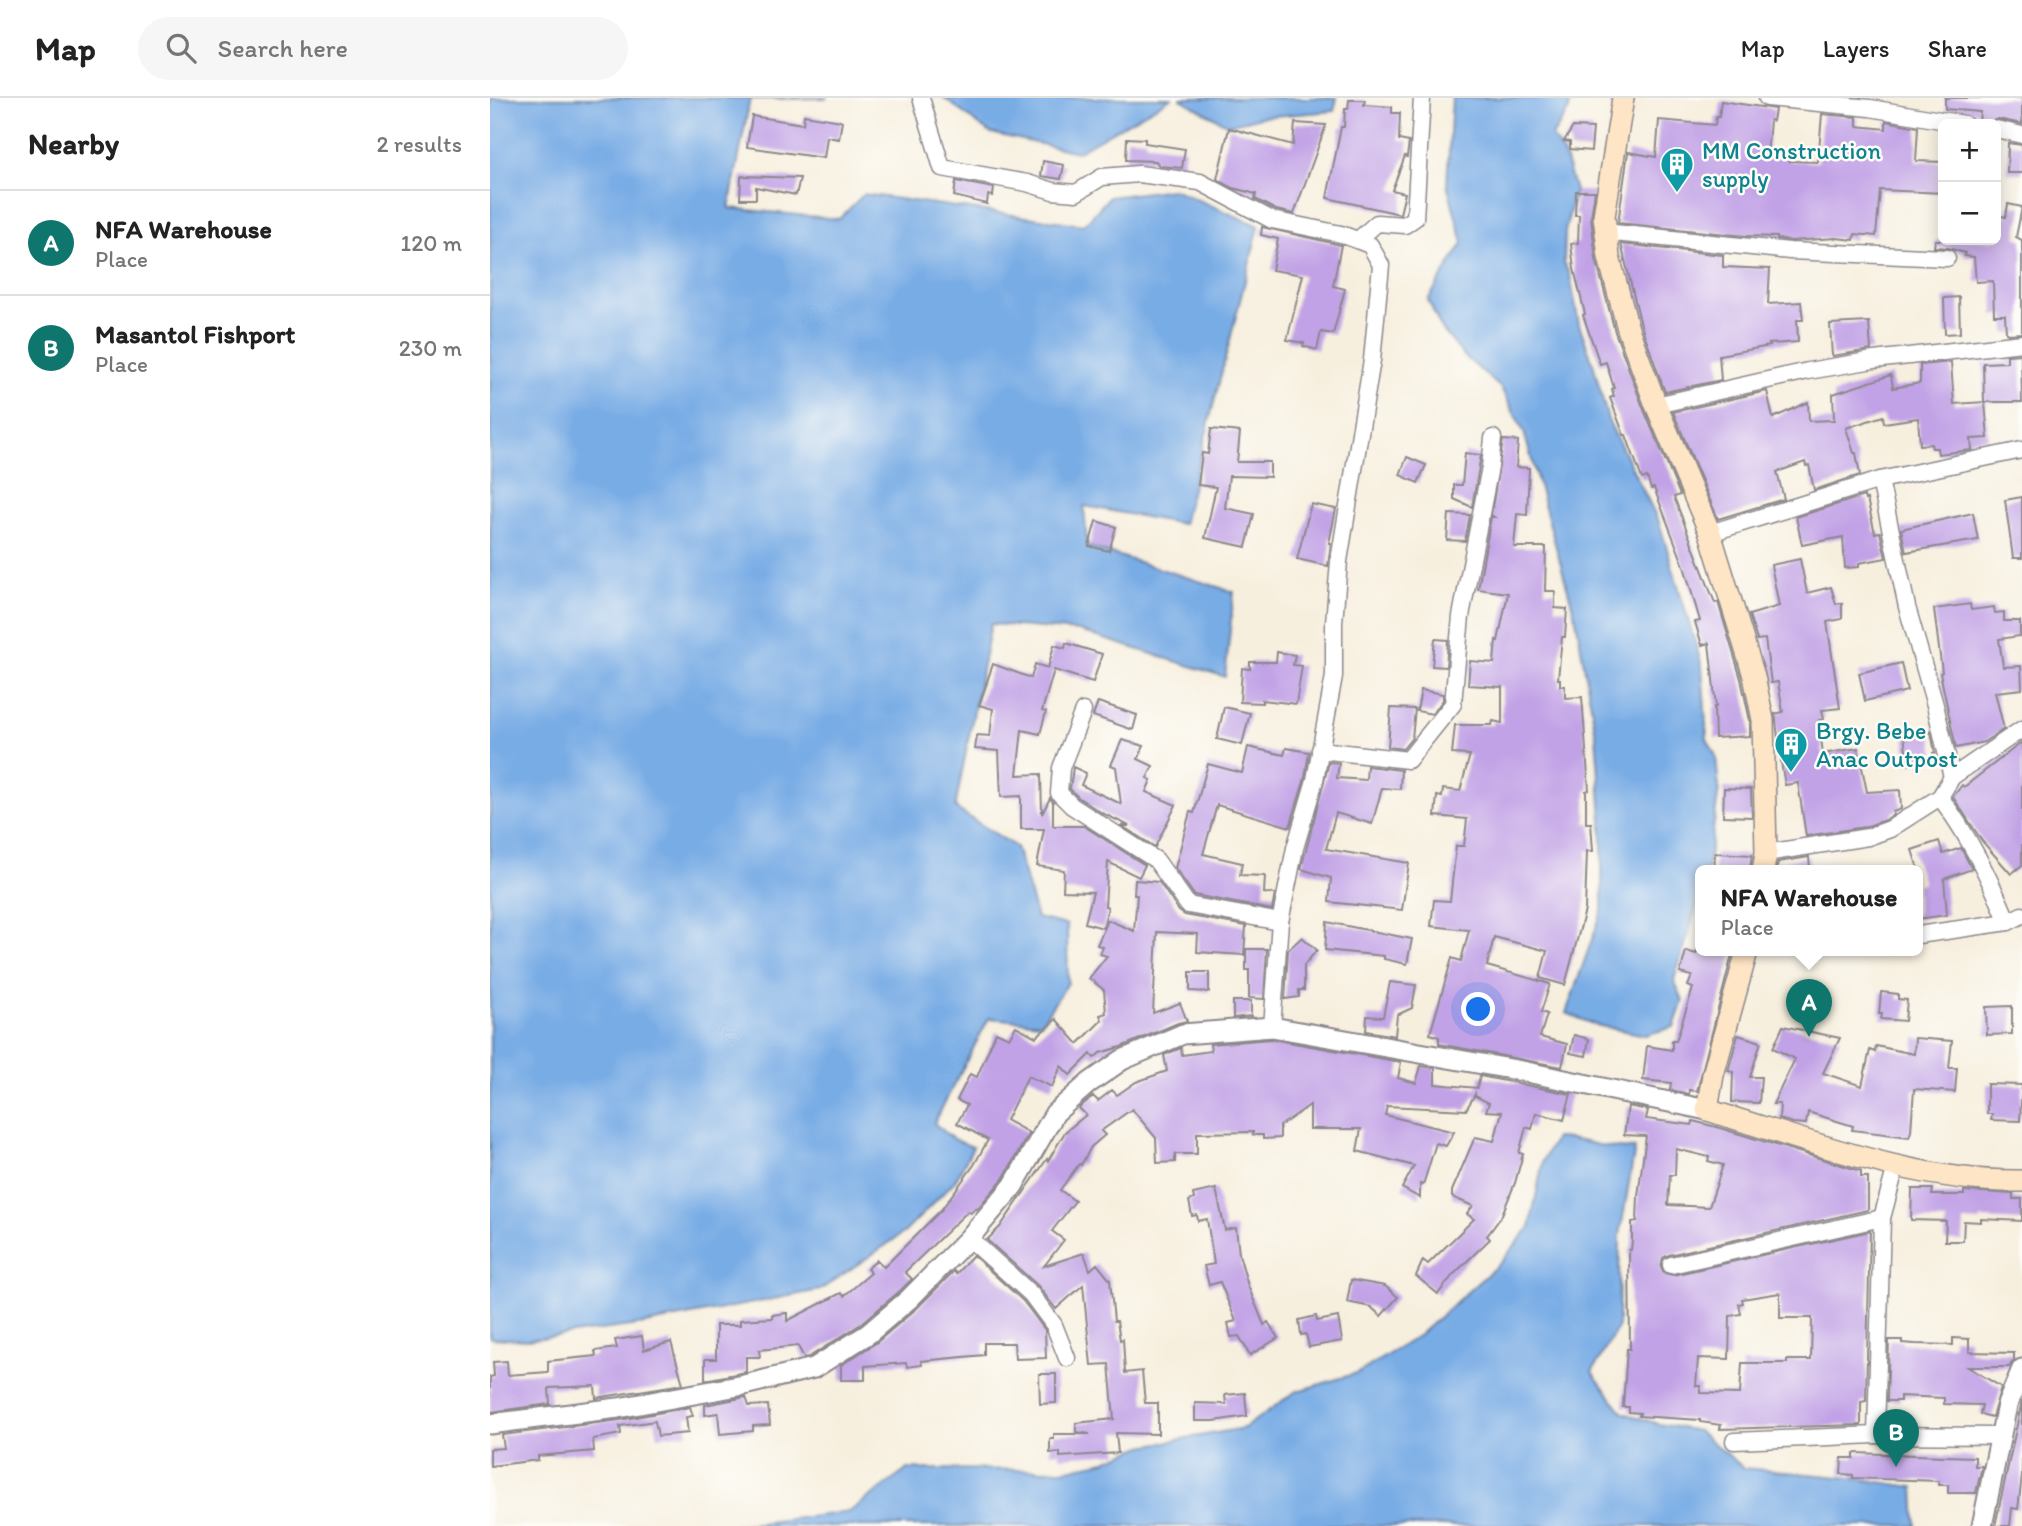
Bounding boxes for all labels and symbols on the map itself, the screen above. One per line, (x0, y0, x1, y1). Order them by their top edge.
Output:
place label: MM Construction supply (1702, 136, 1882, 193)
building icon: MM Construction supply (1658, 145, 1696, 194)
place label: Brgy. Bebe Anac Outpost (1816, 716, 1958, 773)
building icon: Brgy. Bebe Anac Outpost (1772, 725, 1810, 774)
pin: A (1786, 979, 1832, 1037)
your location (1461, 992, 1495, 1026)
pin: B (1873, 1409, 1919, 1467)

